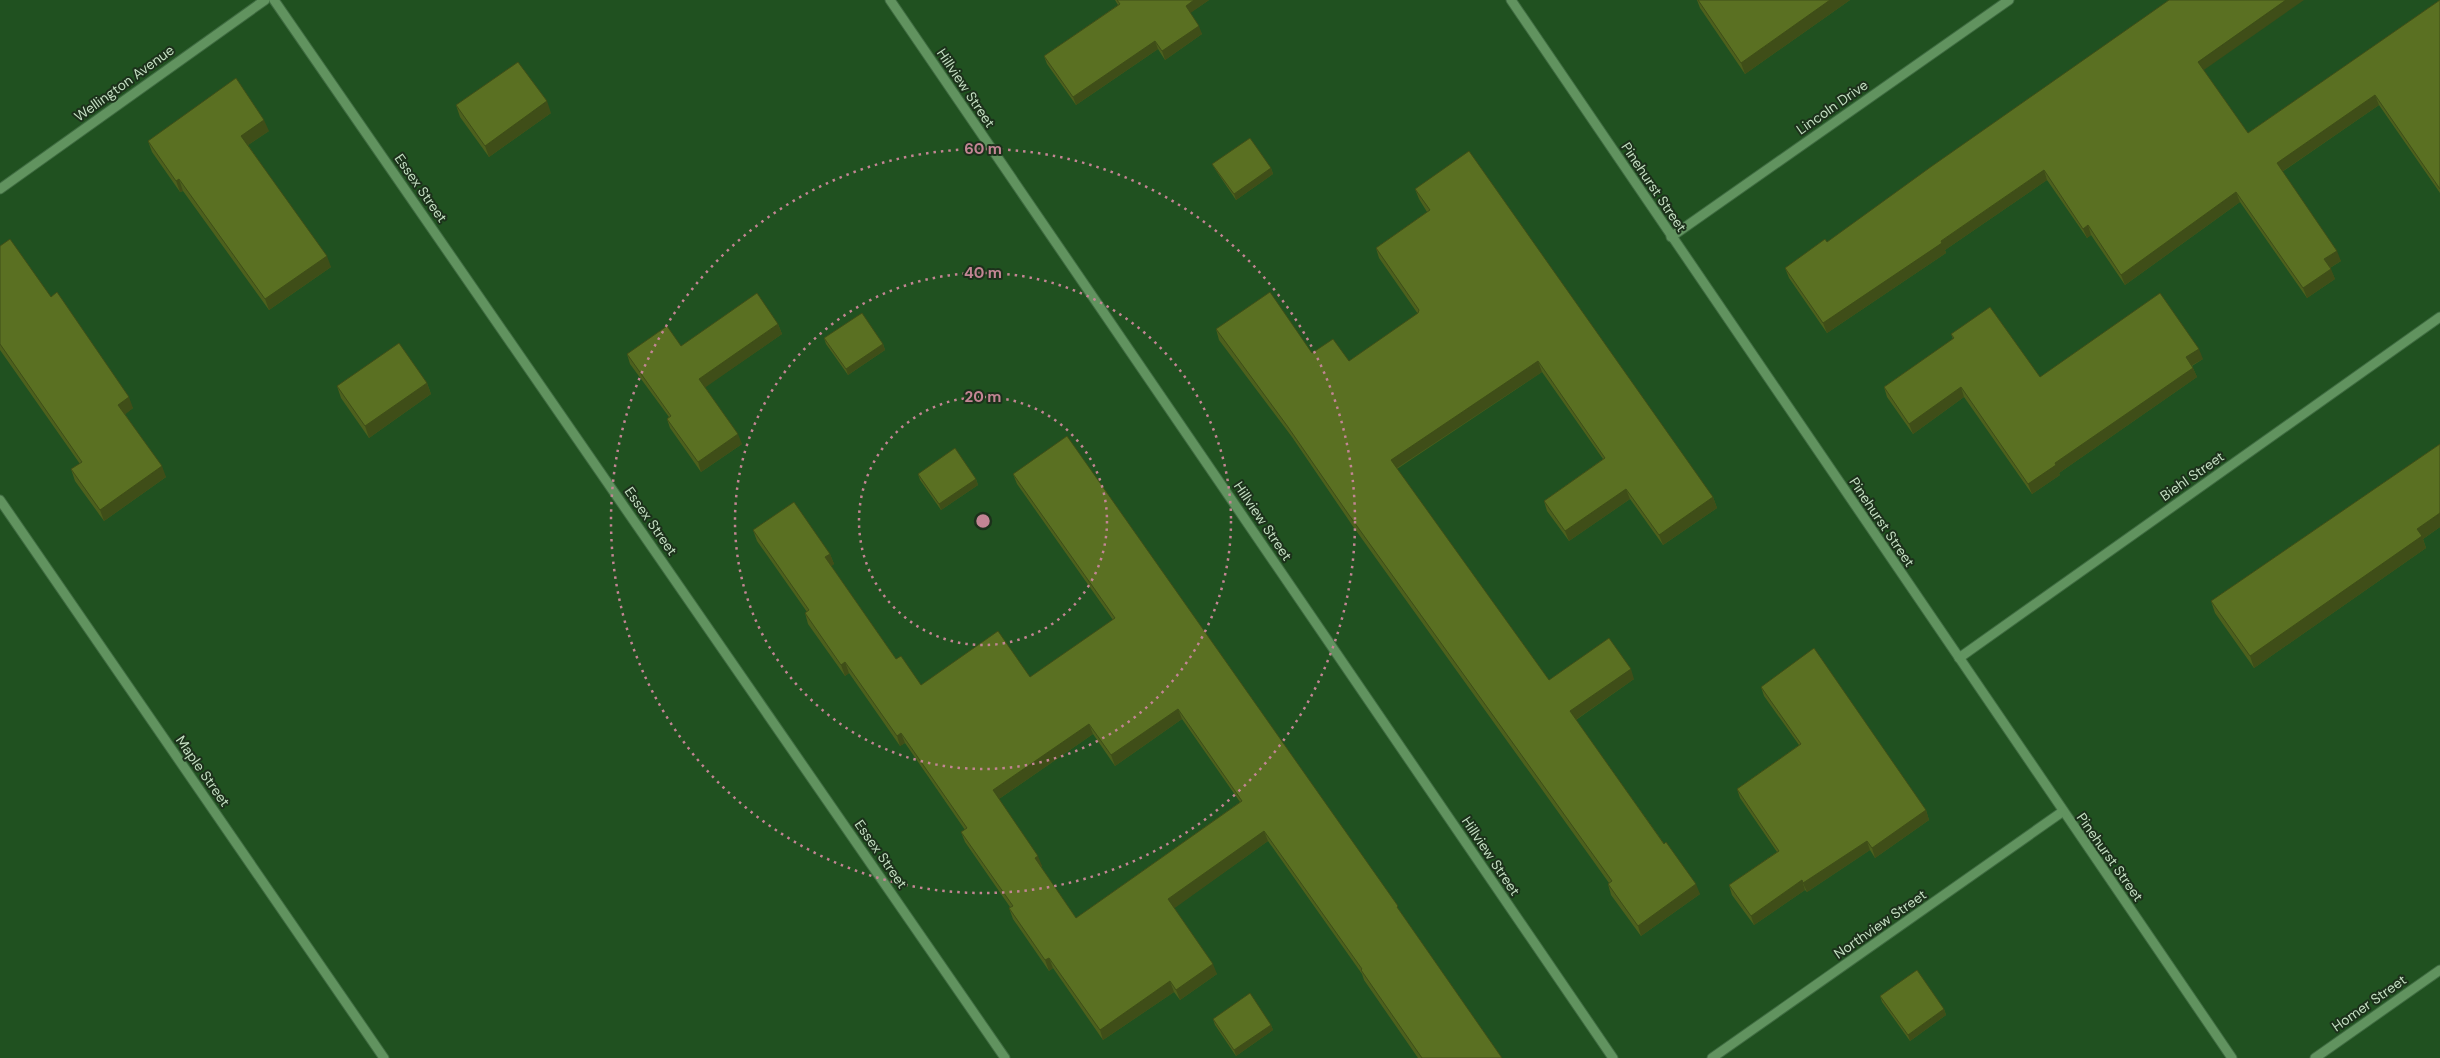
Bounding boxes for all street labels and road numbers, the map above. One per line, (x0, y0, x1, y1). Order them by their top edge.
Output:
street label: Wellington Avenue (71, 41, 178, 125)
street label: Hillview Street (933, 45, 999, 131)
street label: Lincoln Drive (1793, 76, 1871, 138)
street label: Pinehurst Street (1617, 139, 1691, 235)
street label: Essex Street (391, 150, 451, 226)
street label: Biehl Street (2156, 447, 2228, 505)
street label: Pinehurst Street (1845, 474, 1919, 570)
street label: Hillview Street (1230, 478, 1296, 564)
street label: Essex Street (621, 483, 681, 559)
street label: Maple Street (172, 732, 234, 810)
street label: Pinehurst Street (2073, 809, 2147, 905)
street label: Hillview Street (1458, 813, 1524, 899)
street label: Essex Street (851, 816, 911, 892)
street label: Northview Street (1830, 885, 1930, 963)
street label: Homer Street (2328, 971, 2410, 1035)

